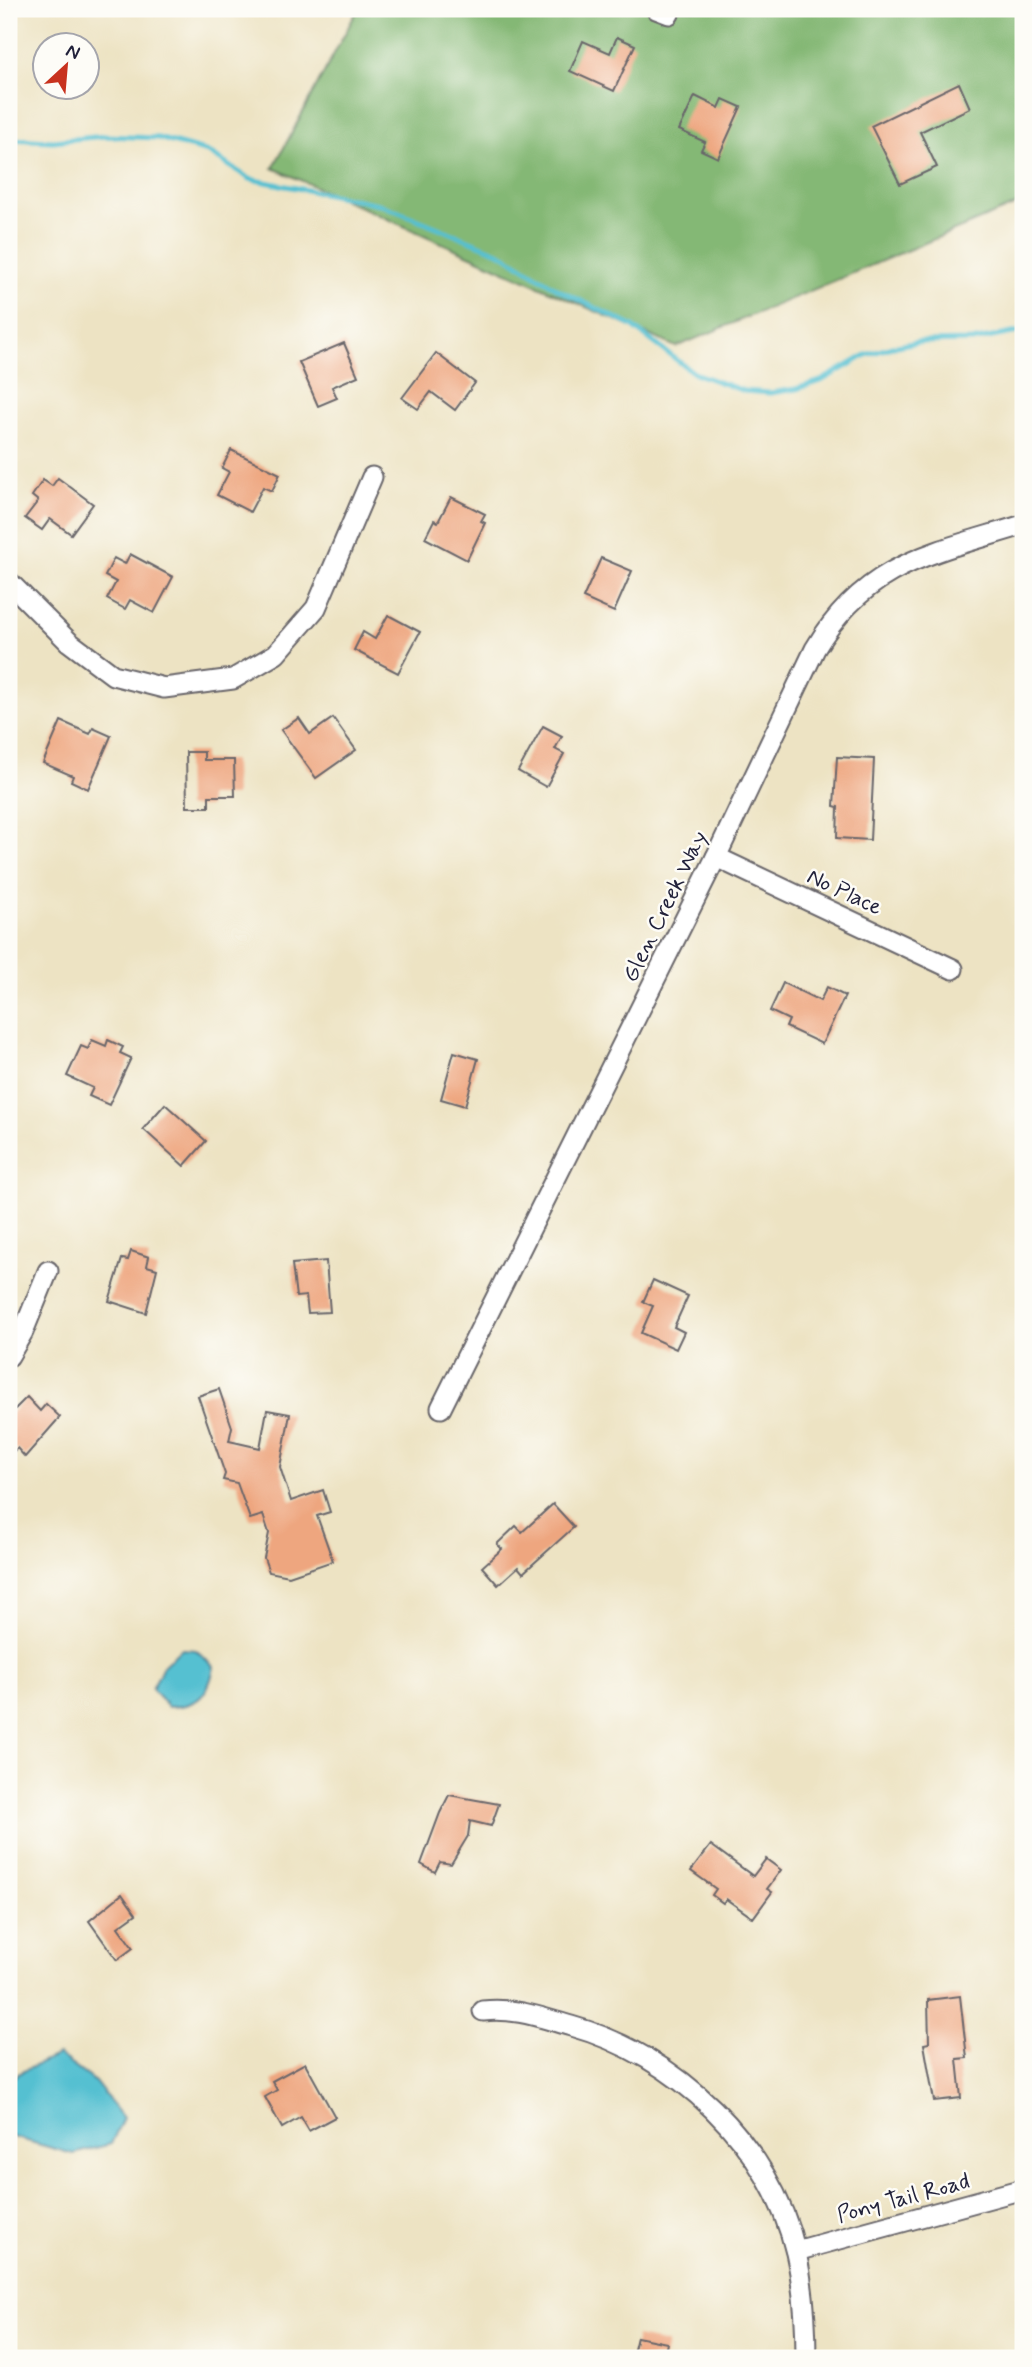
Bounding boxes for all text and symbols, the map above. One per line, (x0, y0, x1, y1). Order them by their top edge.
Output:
north arrow (32, 32, 102, 102)
text: N (62, 38, 84, 66)
street label: Glen Creek Way (616, 826, 715, 987)
street label: No Place (802, 862, 887, 923)
street label: Pony Tail Road (834, 2167, 973, 2231)

